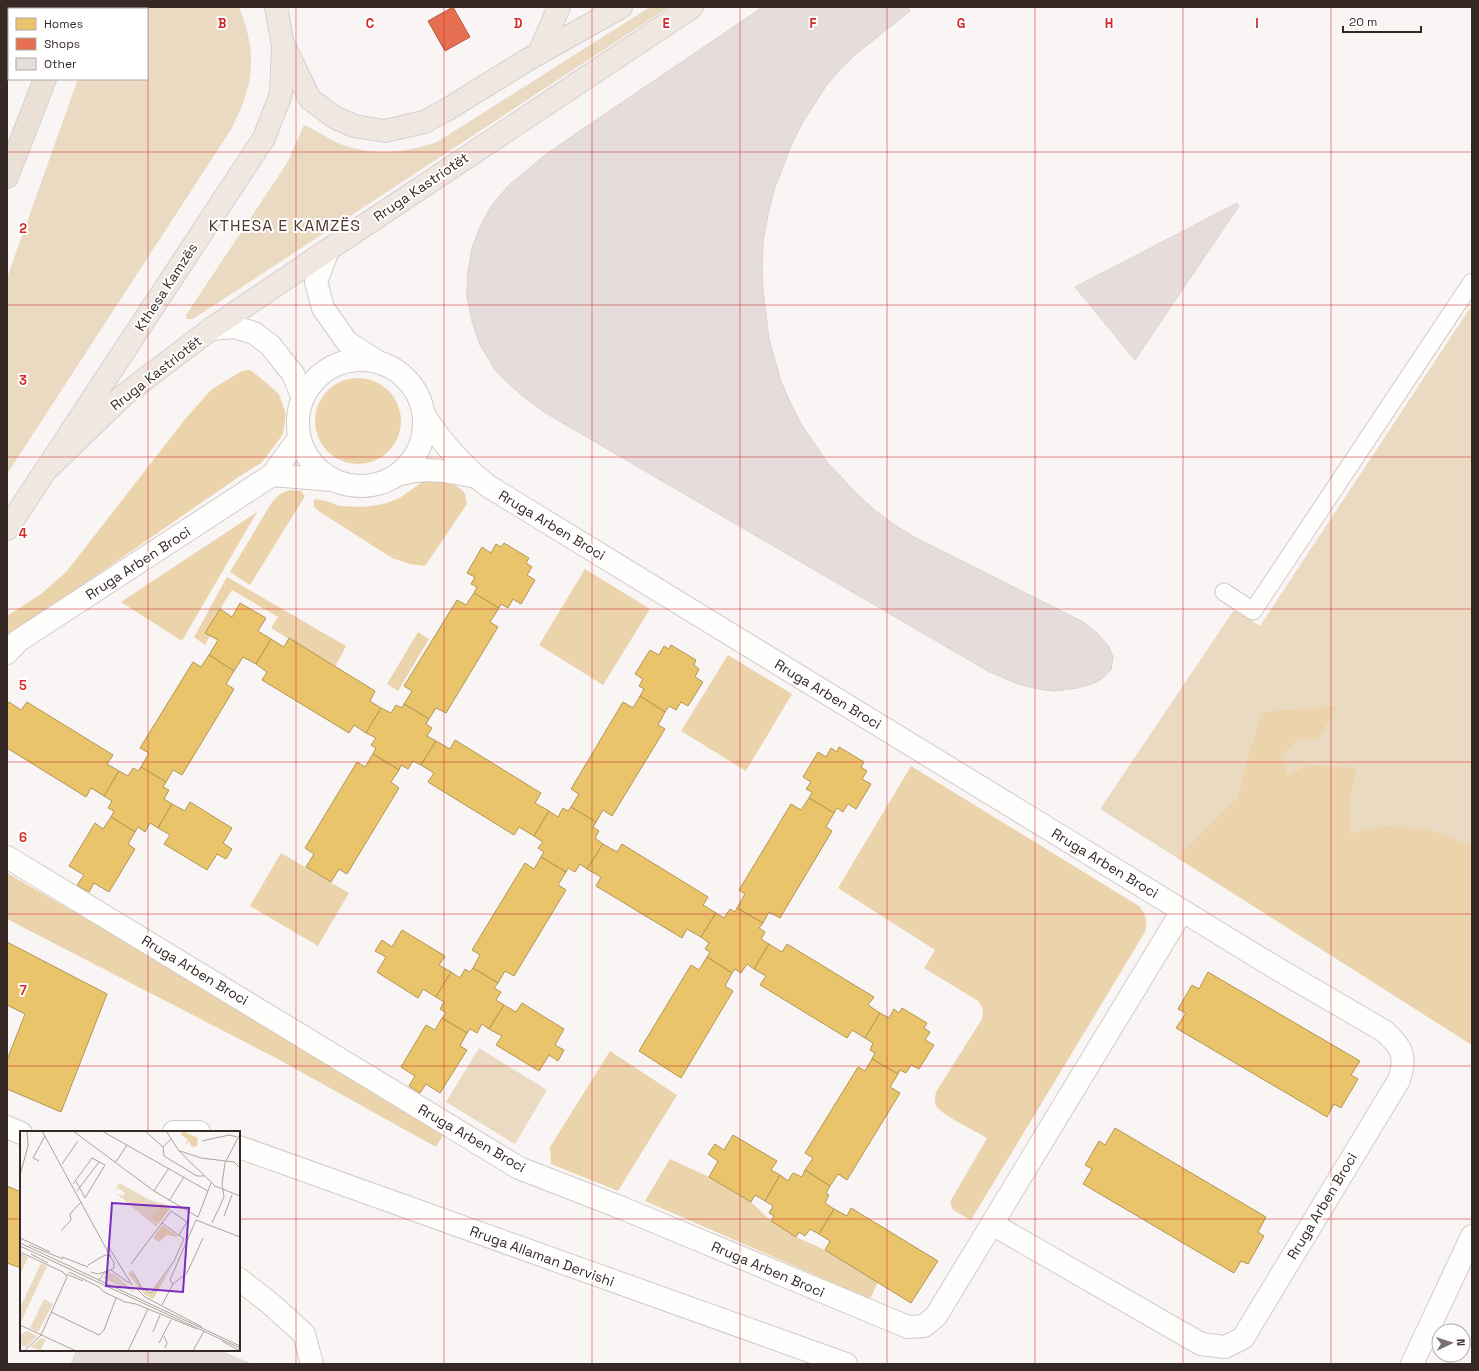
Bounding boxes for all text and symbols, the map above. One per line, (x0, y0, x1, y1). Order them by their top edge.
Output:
legend (8, 8, 148, 80)
scale bar (1343, 8, 1421, 34)
text: 20 m (1349, 14, 1377, 30)
text: B (218, 15, 227, 32)
text: C (366, 15, 374, 32)
text: D (514, 15, 523, 32)
text: E (662, 15, 670, 32)
text: F (810, 15, 817, 32)
text: G (957, 15, 965, 32)
text: H (1105, 15, 1113, 32)
text: I (1255, 15, 1259, 32)
text: Homes (44, 16, 83, 32)
text: Shops (44, 36, 80, 52)
text: Other (44, 56, 77, 72)
street label: Rruga Kastriotët (370, 148, 472, 226)
district label: KTHESA E KAMZËS (209, 215, 361, 236)
text: 2 (19, 220, 27, 237)
street label: Kthesa Kamzës (131, 239, 201, 335)
street label: Rruga Kastriotët (107, 332, 205, 414)
text: 3 (19, 372, 27, 389)
street label: Rruga Arben Broci (495, 486, 609, 564)
street label: Rruga Arben Broci (82, 522, 194, 604)
text: 4 (19, 525, 27, 542)
street label: Rruga Arben Broci (771, 655, 885, 733)
text: 5 (19, 677, 27, 694)
street label: Rruga Arben Broci (1048, 824, 1162, 902)
text: 6 (19, 829, 27, 846)
street label: Rruga Arben Broci (138, 931, 252, 1009)
text: 7 (19, 982, 27, 999)
street label: Rruga Arben Broci (415, 1100, 529, 1176)
inset map (20, 1131, 240, 1351)
street label: Rruga Arben Broci (1283, 1149, 1361, 1263)
street label: Rruga Allaman Dervishi (467, 1221, 617, 1291)
street label: Rruga Arben Broci (709, 1237, 827, 1301)
north arrow (1431, 1323, 1471, 1363)
text: N (1454, 1338, 1468, 1346)

